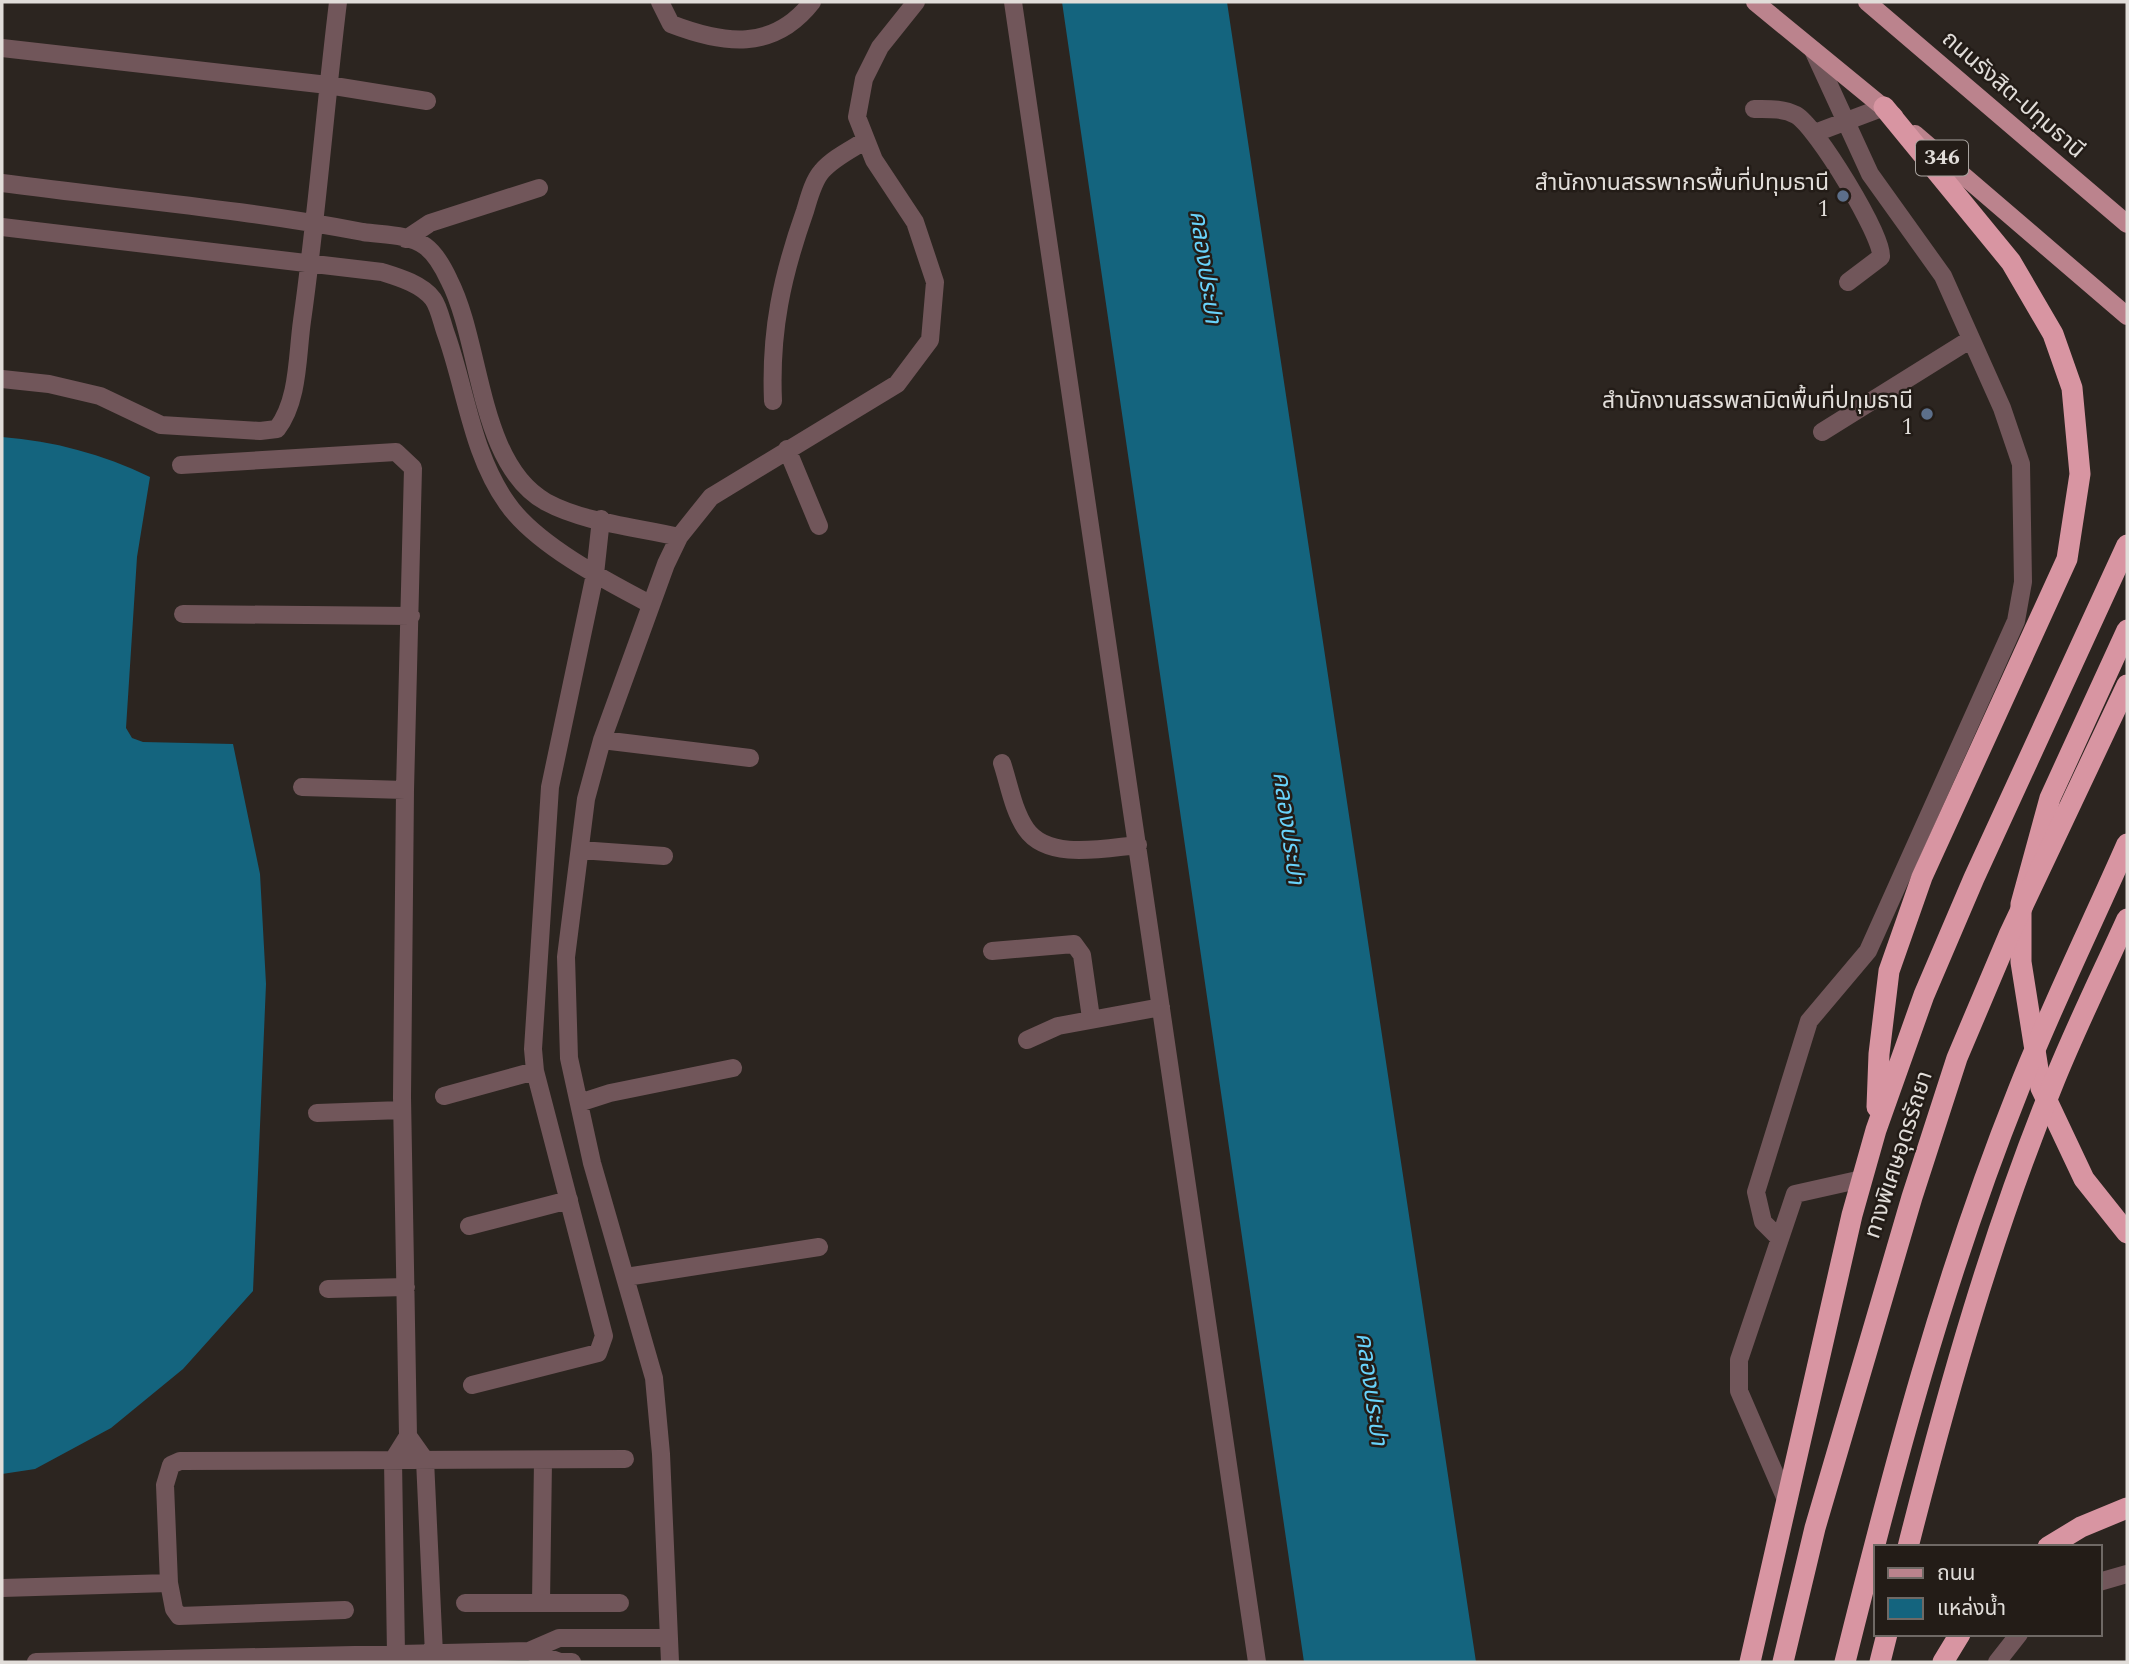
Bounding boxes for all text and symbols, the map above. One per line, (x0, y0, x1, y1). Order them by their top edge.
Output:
street label: ถนนรังสิต-ปทุมธานี (1934, 23, 2092, 167)
road number: 346 (1916, 140, 1968, 176)
place label: สำนักงานสรรพากรพื้นที่ปทุมธานี 1 (1535, 166, 1829, 227)
marker: สำนักงานสรรพากรพื้นที่ปทุมธานี 1 (1835, 188, 1851, 204)
water label: คลองประปา (1179, 208, 1231, 327)
place label: สำนักงานสรรพสามิตพื้นที่ปทุมธานี 1 (1602, 384, 1913, 445)
marker: สำนักงานสรรพสามิตพื้นที่ปทุมธานี 1 (1919, 406, 1935, 422)
water label: คลองประปา (1262, 769, 1314, 888)
street label: ทางพิเศษอุดรรัถยา (1855, 1067, 1943, 1243)
water label: คลองประปา (1345, 1330, 1397, 1449)
legend (1874, 1545, 2101, 1636)
text: ถนน (1937, 1558, 1975, 1590)
text: แหล่งน้ำ (1937, 1593, 2006, 1625)

